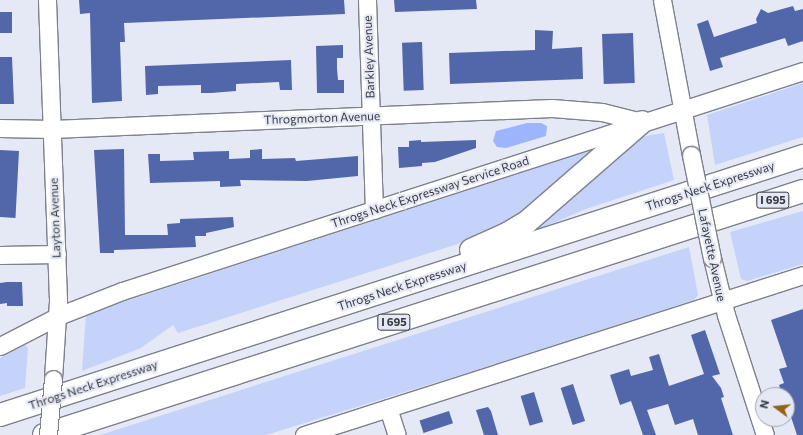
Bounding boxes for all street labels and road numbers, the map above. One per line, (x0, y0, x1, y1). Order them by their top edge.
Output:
street label: Barkley Avenue (360, 15, 378, 99)
street label: Throgmorton Avenue (264, 109, 380, 127)
street label: Throgs Neck Expressway Service Road (329, 153, 531, 231)
street label: Throgs Neck Expressway (644, 158, 776, 214)
street label: Layton Avenue (46, 178, 64, 258)
road number: I 695 (756, 191, 790, 209)
street label: Lafayette Avenue (695, 207, 729, 303)
street label: Throgs Neck Expressway (336, 258, 468, 314)
road number: I 695 (377, 313, 411, 331)
street label: Throgs Neck Expressway (27, 357, 159, 413)

